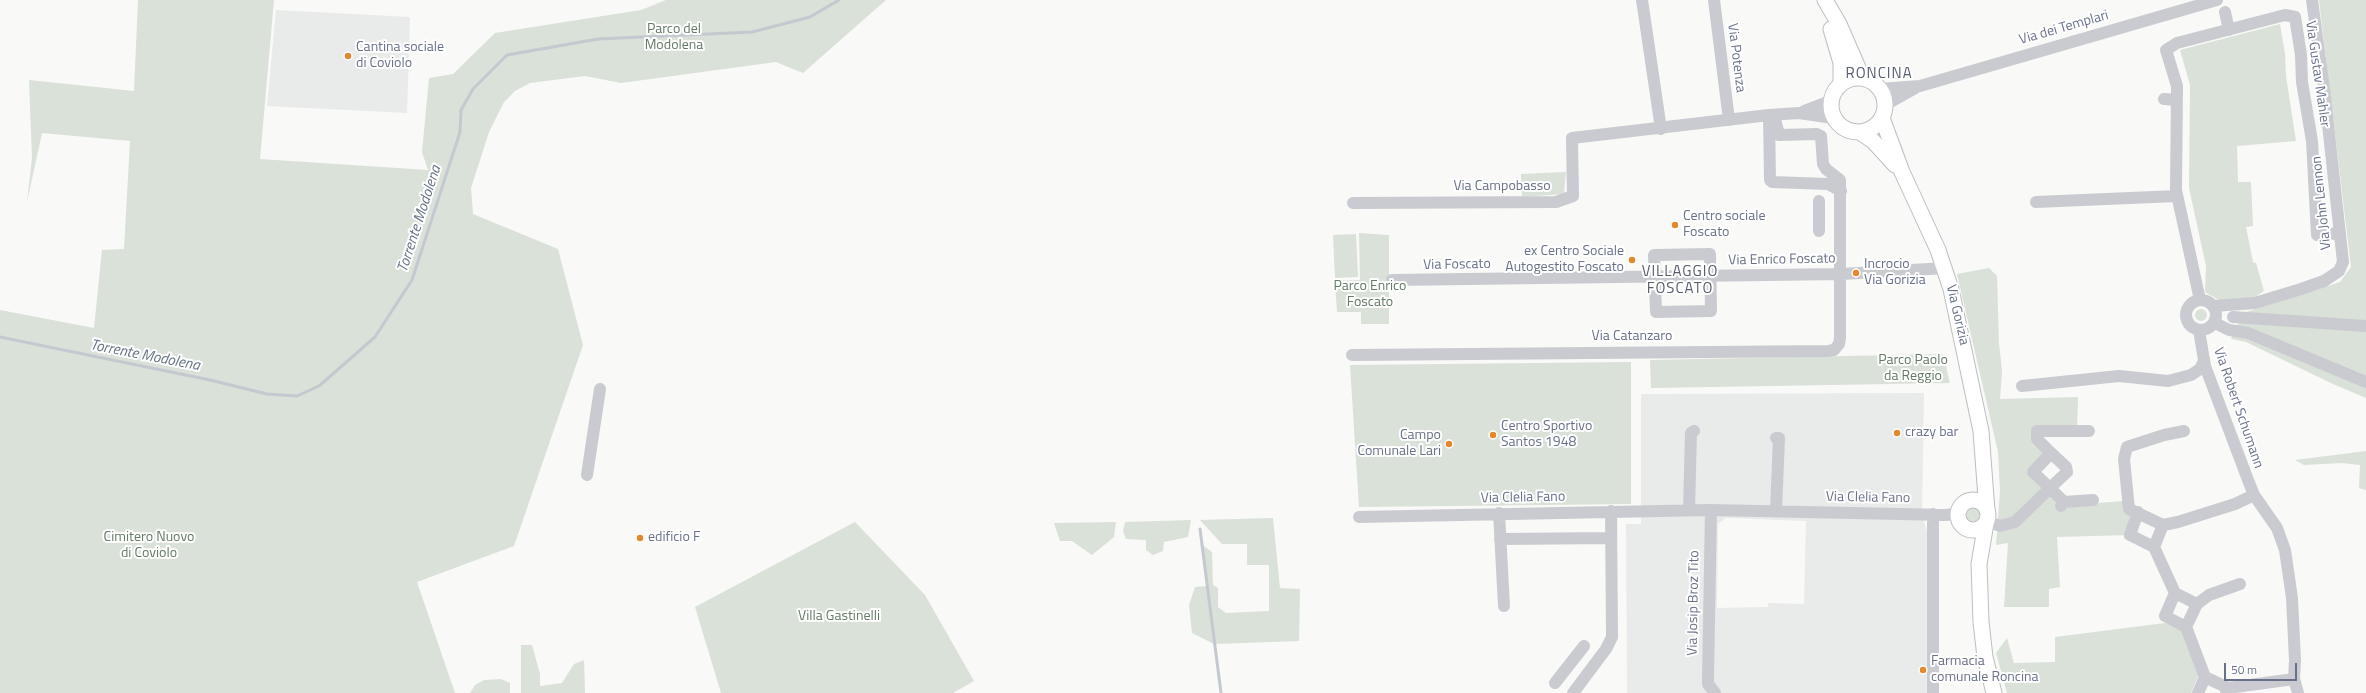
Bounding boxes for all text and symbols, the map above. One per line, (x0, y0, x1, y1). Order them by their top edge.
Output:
street label: Via dei Templari (2017, 7, 2111, 49)
street label: Via Gustav Mahler (2301, 20, 2333, 128)
park label: Parco del Modolena (645, 22, 703, 54)
street label: Via Potenza (1723, 22, 1749, 94)
place label: Cantina sociale di Coviolo (356, 40, 444, 72)
marker: Cantina sociale di Coviolo (343, 51, 353, 61)
district label: RONCINA (1845, 65, 1913, 83)
street label: Via John Lennon (2309, 155, 2335, 251)
water label: Torrente Modolena (394, 163, 446, 275)
street label: Via Campobasso (1453, 179, 1551, 195)
place label: Centro sociale Foscato (1683, 209, 1766, 242)
marker: Centro sociale Foscato (1670, 220, 1680, 230)
place label: ex Centro Sociale Autogestito Foscato (1505, 244, 1624, 276)
street label: Via Enrico Foscato (1728, 251, 1836, 269)
marker: ex Centro Sociale Autogestito Foscato (1627, 255, 1637, 265)
street label: Via Foscato (1423, 256, 1491, 274)
place label: Incrocio Via Gorizia (1864, 257, 1926, 290)
district label: VILLAGGIO FOSCATO (1642, 263, 1718, 298)
marker: Incrocio Via Gorizia (1851, 268, 1861, 278)
park label: Parco Enrico Foscato (1333, 279, 1407, 312)
street label: Via Gorizia (1942, 283, 1972, 347)
street label: Via Catanzaro (1592, 329, 1672, 345)
water label: Torrente Modolena (89, 337, 201, 375)
street label: Via Robert Schumann (2209, 345, 2267, 471)
park label: Parco Paolo da Reggio (1878, 353, 1948, 386)
place label: Centro Sportivo Santos 1948 (1501, 419, 1592, 452)
place label: crazy bar (1905, 425, 1958, 441)
place label: Campo Comunale Lari (1357, 428, 1441, 460)
marker: crazy bar (1892, 428, 1902, 438)
marker: Centro Sportivo Santos 1948 (1488, 430, 1498, 440)
marker: Campo Comunale Lari (1444, 439, 1454, 449)
street label: Via Clelia Fano (1481, 489, 1565, 507)
street label: Via Clelia Fano (1826, 489, 1910, 507)
park label: Cimitero Nuovo di Coviolo (104, 530, 194, 562)
place label: edificio F (648, 530, 700, 546)
marker: edificio F (635, 533, 645, 543)
street label: Via Josip Broz Tito (1685, 550, 1703, 656)
park label: Villa Gastinelli (798, 609, 880, 625)
place label: Farmacia comunale Roncina (1931, 654, 2039, 686)
scale bar (2226, 655, 2299, 681)
text: 50 m (2231, 660, 2257, 679)
marker: Farmacia comunale Roncina (1918, 665, 1928, 675)

